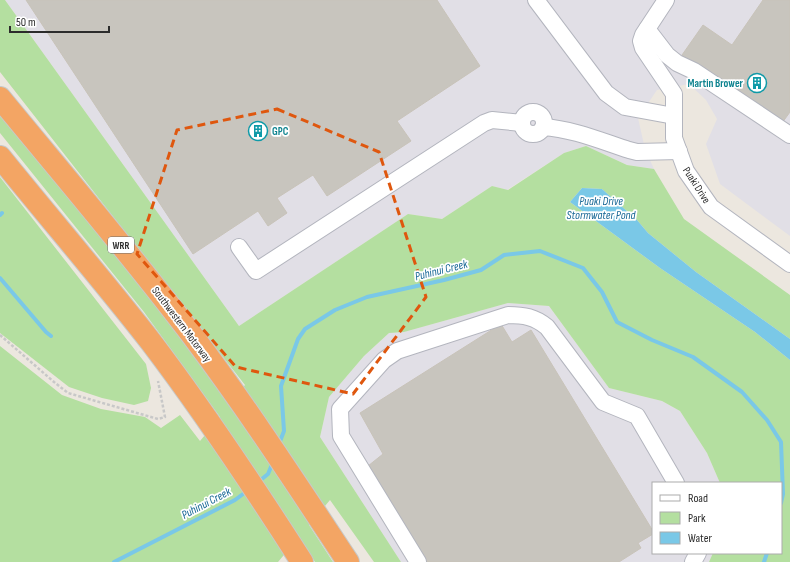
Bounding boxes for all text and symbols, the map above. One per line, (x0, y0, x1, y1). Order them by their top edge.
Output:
scale bar (10, 8, 109, 34)
text: 50 m (16, 15, 36, 30)
building icon: Martin Brower (746, 72, 768, 94)
place label: Martin Brower (688, 77, 744, 90)
building icon: GPC (247, 120, 269, 142)
place label: GPC (272, 125, 289, 138)
street label: Puaki Drive (680, 165, 713, 206)
water label: Puaki Drive Stormwater Pond (566, 194, 637, 223)
road number: WRR (108, 237, 134, 253)
water label: Puhinui Creek (413, 257, 470, 284)
street label: Southwestern Motorway (149, 284, 214, 365)
legend (652, 482, 782, 554)
water label: Puhinui Creek (179, 484, 234, 523)
text: Road (688, 491, 708, 506)
text: Park (688, 511, 706, 526)
text: Water (688, 531, 712, 546)

